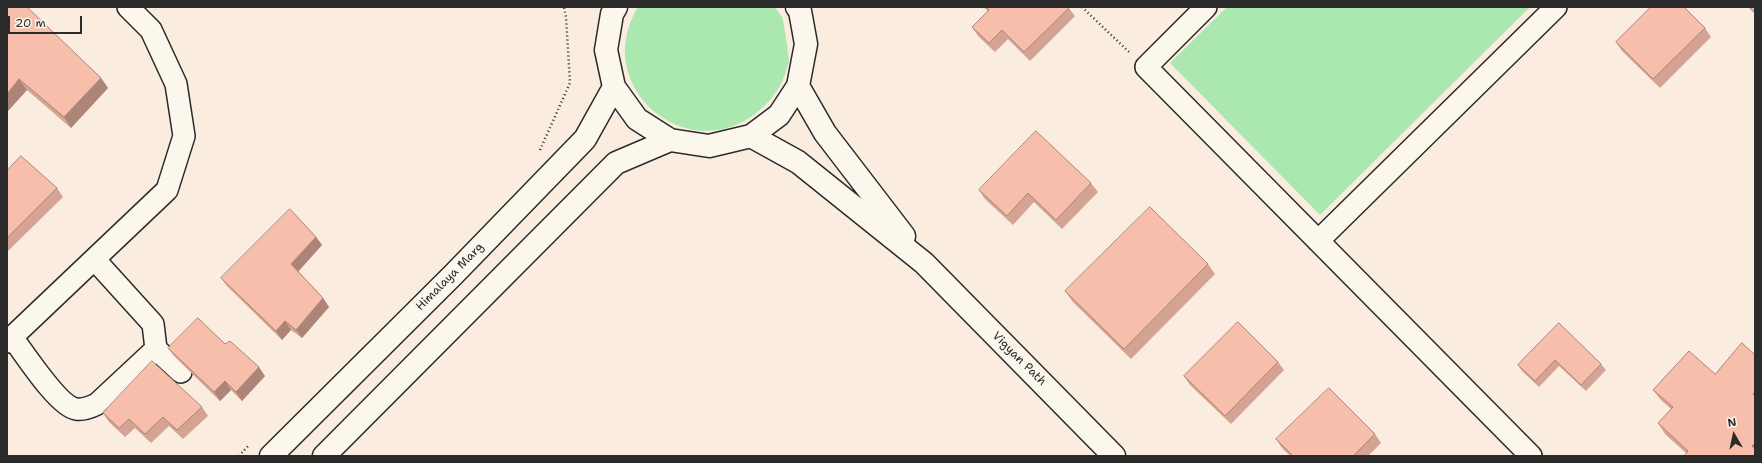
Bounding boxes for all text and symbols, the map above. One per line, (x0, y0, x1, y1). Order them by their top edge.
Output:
scale bar (10, 8, 84, 34)
text: 20 m (15, 15, 46, 31)
street label: Himalaya Marg (413, 240, 487, 314)
street label: Vigyan Path (989, 329, 1049, 389)
north arrow (1714, 415, 1754, 455)
text: N (1727, 415, 1738, 431)

